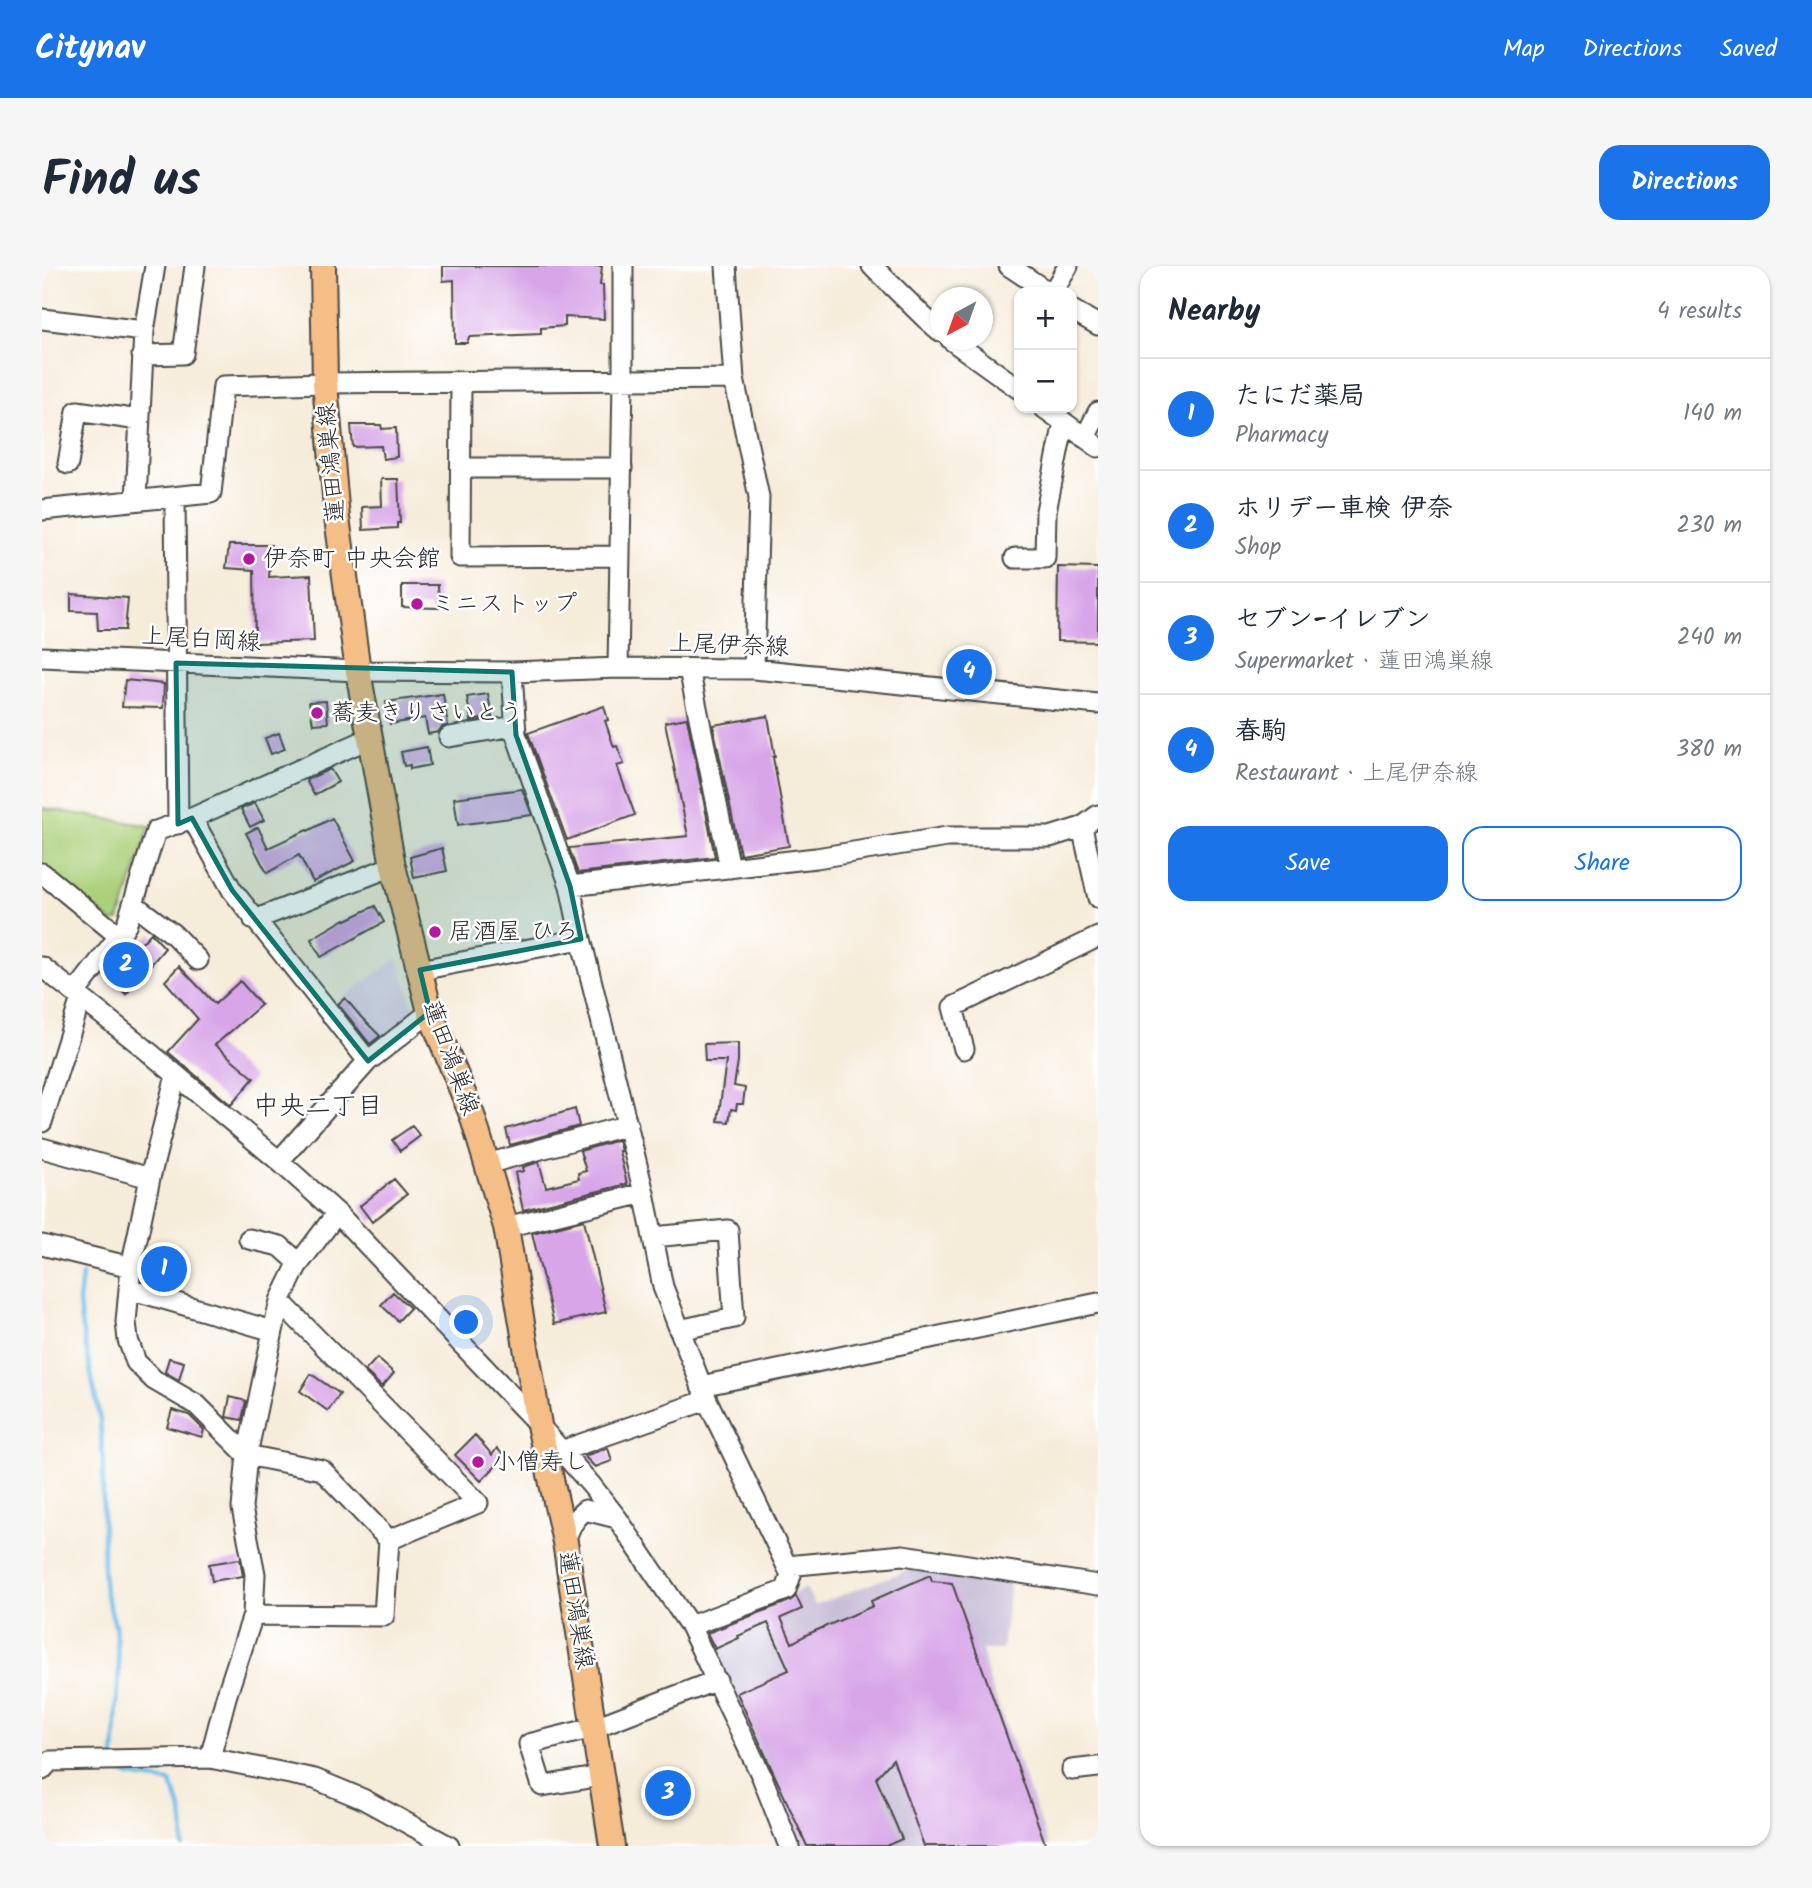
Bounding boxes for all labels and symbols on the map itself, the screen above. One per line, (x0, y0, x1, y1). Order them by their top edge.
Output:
north arrow (930, 287, 993, 350)
street label: 蓮田鴻巣線 (307, 402, 357, 524)
place label: 伊奈町 中央会館 (263, 540, 441, 579)
marker: 伊奈町 中央会館 (241, 551, 257, 567)
place label: ミニストップ (431, 585, 577, 624)
marker: ミニストップ (409, 596, 425, 612)
street label: 上尾白岡線 (140, 617, 262, 663)
street label: 上尾伊奈線 (668, 624, 790, 668)
pin: 4 (946, 646, 992, 698)
place label: 蕎麦きりさいとう (331, 694, 523, 733)
marker: 蕎麦きりさいとう (309, 705, 325, 721)
place label: 居酒屋 ひろ (449, 913, 579, 952)
marker: 居酒屋 ひろ (427, 924, 443, 940)
pin: 2 (103, 939, 149, 991)
street label: 蓮田鴻巣線 (411, 995, 489, 1121)
district label: 中央二丁目 (253, 1086, 383, 1128)
pin: 1 (141, 1243, 187, 1295)
your location (449, 1305, 483, 1339)
place label: 小僧寿し (492, 1443, 588, 1482)
marker: 小僧寿し (470, 1454, 486, 1470)
street label: 蓮田鴻巣線 (546, 1548, 604, 1672)
pin: 3 (645, 1767, 691, 1819)

